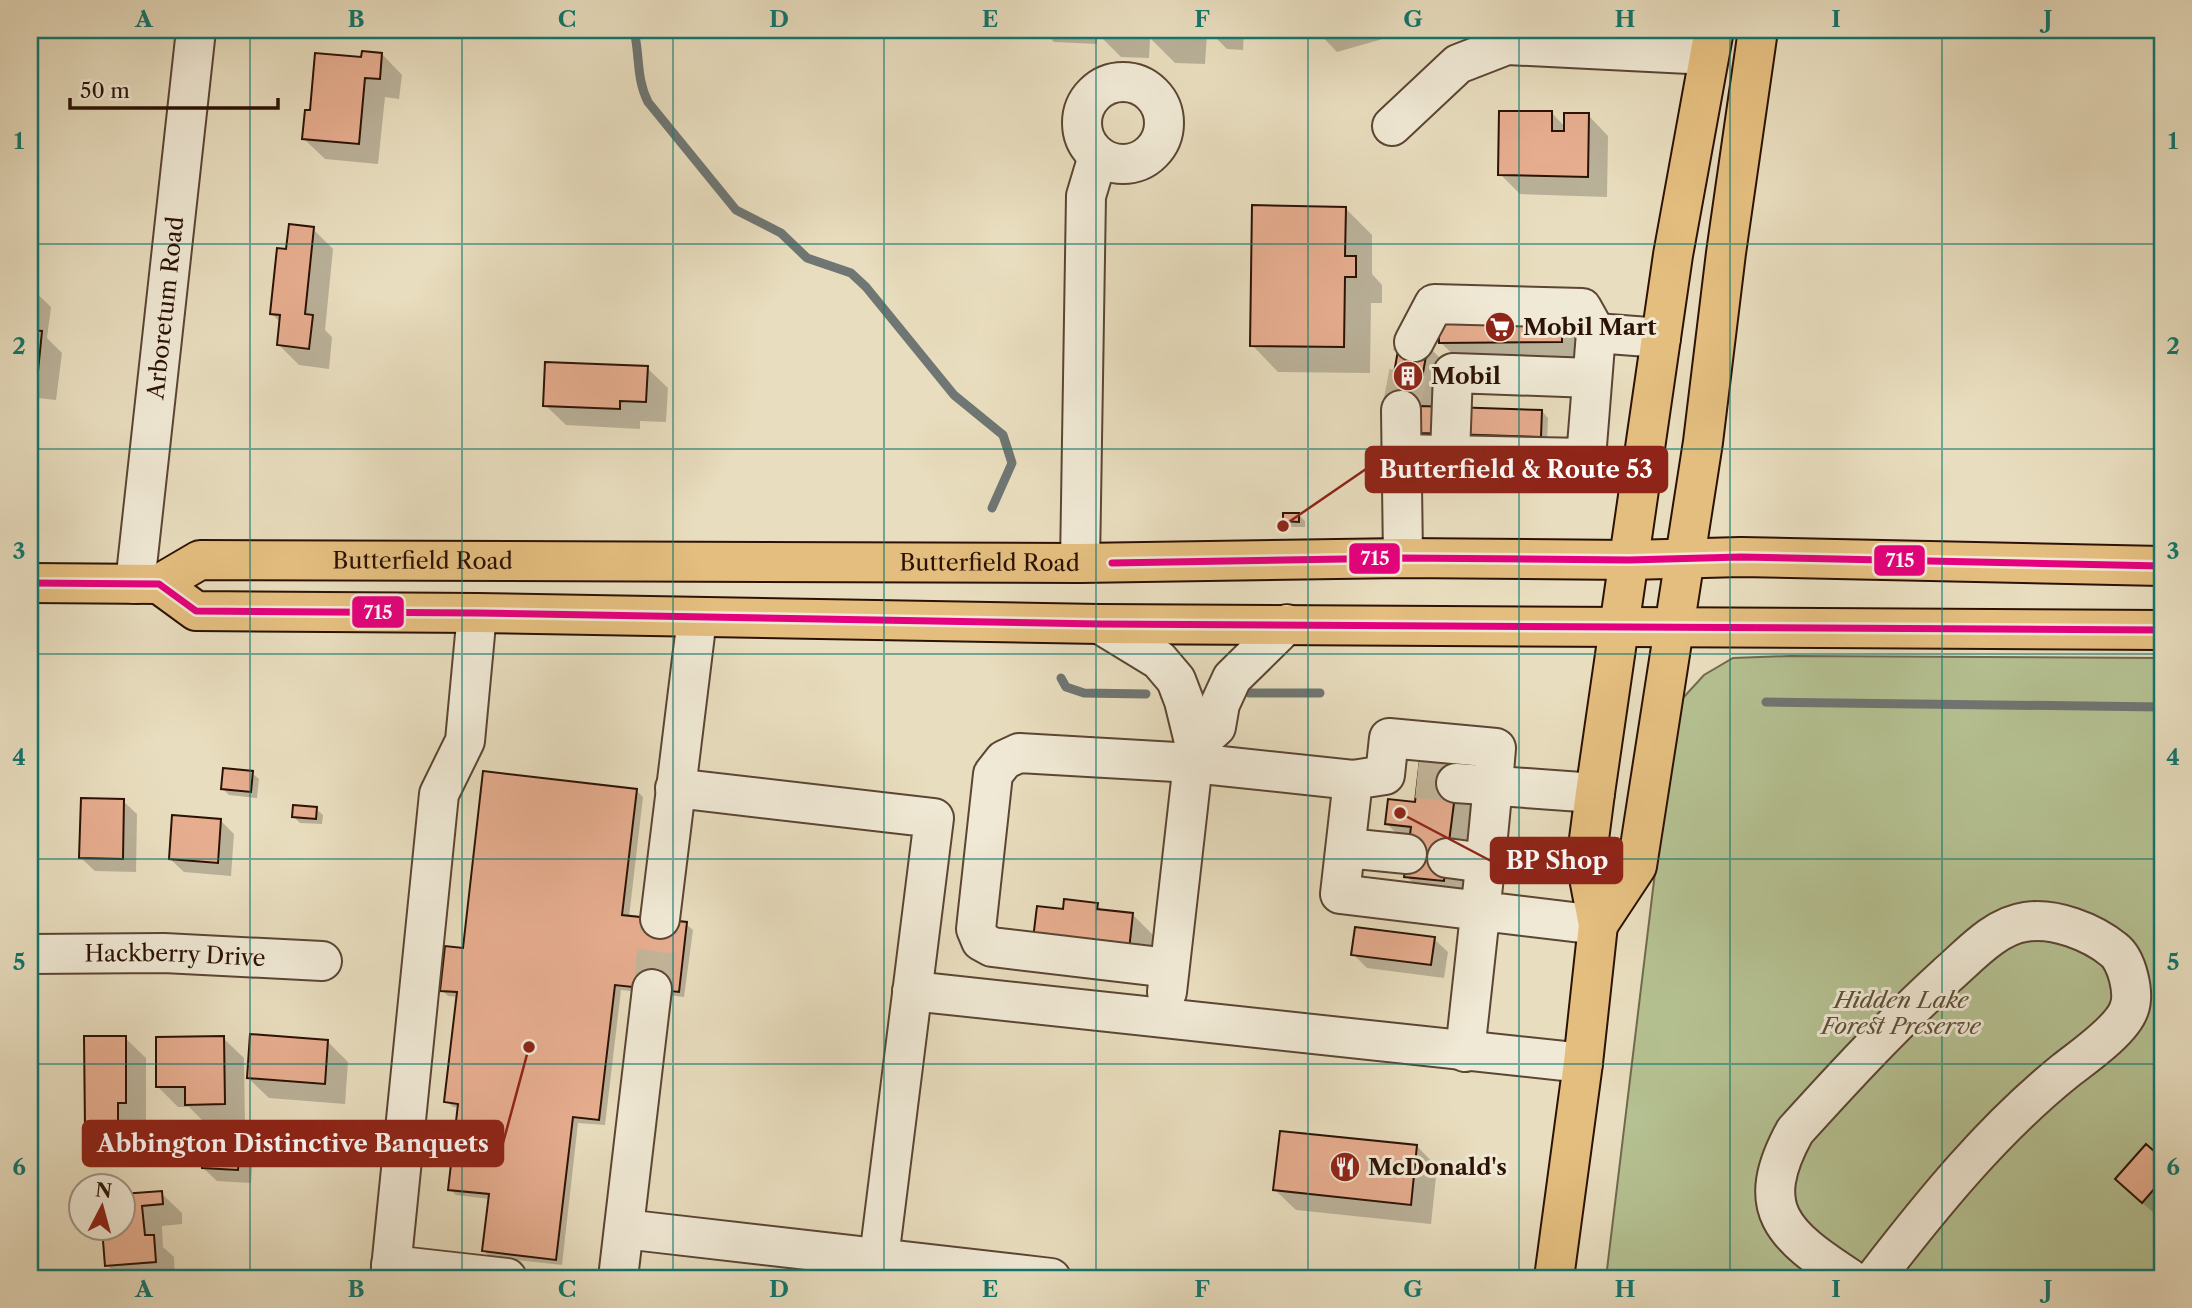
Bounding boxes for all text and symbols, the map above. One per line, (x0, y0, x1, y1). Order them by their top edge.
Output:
text: A (134, 5, 154, 33)
text: B (347, 5, 365, 33)
text: C (558, 5, 576, 33)
text: D (769, 5, 789, 33)
text: E (982, 5, 998, 33)
text: F (1194, 5, 1210, 33)
text: G (1403, 5, 1423, 33)
text: H (1615, 5, 1636, 33)
text: I (1831, 5, 1841, 33)
text: J (2039, 5, 2053, 33)
scale bar (70, 66, 278, 110)
text: 50 m (80, 78, 130, 103)
text: 1 (14, 127, 25, 155)
text: 1 (2168, 127, 2179, 155)
street label: Arboretum Road (141, 215, 189, 402)
supermarket icon: Mobil Mart (1483, 310, 1517, 344)
place label: Mobil Mart (1523, 313, 1657, 341)
text: 2 (12, 332, 26, 360)
text: 2 (2166, 332, 2180, 360)
building icon: Mobil (1391, 359, 1425, 393)
place label: Mobil (1431, 362, 1501, 390)
callout: Butterfield & Route 53 (1366, 447, 1667, 492)
text: Butterfield & Route 53 (1379, 455, 1653, 484)
text: 3 (13, 537, 26, 565)
text: 3 (2167, 537, 2180, 565)
line badge: 715 (1348, 542, 1401, 575)
line badge: 715 (1873, 544, 1926, 577)
street label: Butterfield Road (332, 546, 513, 575)
text: 715 (1361, 547, 1389, 570)
street label: Butterfield Road (899, 548, 1080, 577)
text: 715 (1886, 549, 1914, 572)
line badge: 715 (351, 595, 405, 629)
text: 715 (364, 601, 392, 624)
text: 4 (12, 743, 26, 771)
text: 4 (2166, 743, 2180, 771)
callout: BP Shop (1491, 838, 1622, 883)
text: BP Shop (1506, 846, 1608, 875)
street label: Hackberry Drive (84, 939, 266, 972)
text: 5 (13, 948, 25, 976)
text: 5 (2167, 948, 2179, 976)
park label: Hidden Lake Forest Preserve (1819, 986, 1982, 1040)
callout: Abbington Distinctive Banquets (83, 1121, 503, 1166)
text: Abbington Distinctive Banquets (96, 1129, 489, 1158)
restaurant icon: McDonald's (1328, 1150, 1362, 1184)
text: 6 (12, 1153, 26, 1181)
place label: McDonald's (1368, 1153, 1507, 1181)
text: 6 (2166, 1153, 2180, 1181)
north arrow (66, 1172, 136, 1242)
text: N (94, 1178, 113, 1203)
text: A (134, 1275, 154, 1303)
text: B (347, 1275, 365, 1303)
text: C (558, 1275, 576, 1303)
text: D (769, 1275, 789, 1303)
text: E (982, 1275, 998, 1303)
text: F (1194, 1275, 1210, 1303)
text: G (1403, 1275, 1423, 1303)
text: H (1615, 1275, 1636, 1303)
text: I (1831, 1275, 1841, 1303)
text: J (2039, 1275, 2053, 1303)

